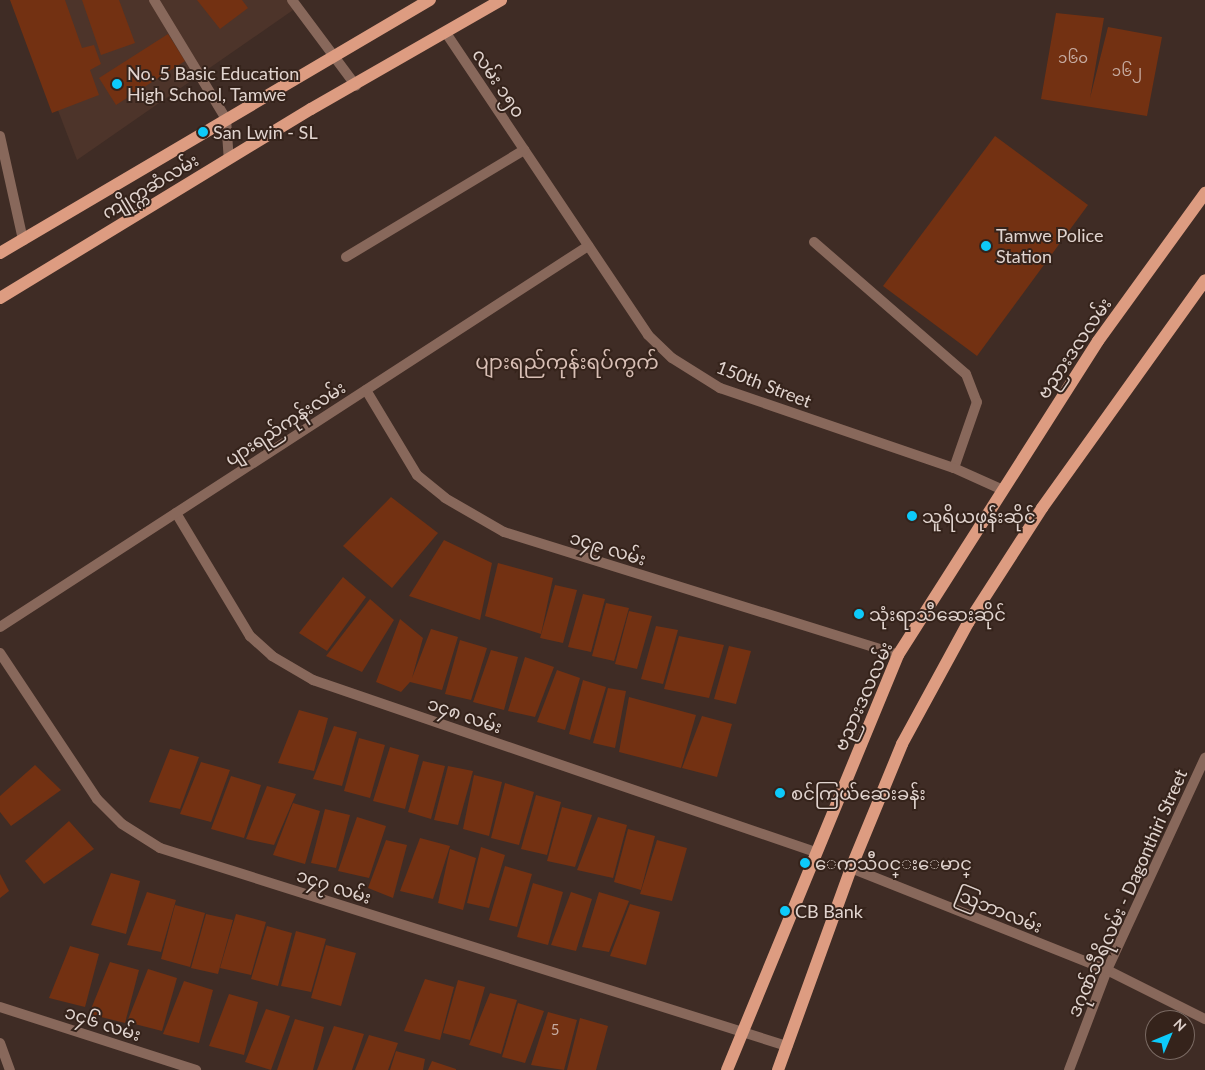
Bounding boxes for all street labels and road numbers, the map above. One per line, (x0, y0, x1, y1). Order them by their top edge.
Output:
street label: လမ်း ၁၅၀ (468, 44, 530, 122)
street label: ကျိုက္ကဆံလမ်း (98, 149, 202, 223)
street label: ဗညားဒလလမ်း (1032, 293, 1116, 403)
street label: 150th Street (714, 356, 814, 412)
street label: ပျားရည်ကုန်းလမ်း (221, 376, 349, 470)
street label: ၁၄၉ လမ်း (567, 526, 649, 570)
street label: ဗညားဒလလမ်း (829, 638, 897, 754)
street label: ၁၄၈ လမ်း (425, 692, 505, 738)
street label: ဒဂုဏ်သီရိလမ်း - Dagonthiri Street (1062, 766, 1192, 1020)
street label: ၁၄၇ လမ်း (294, 864, 374, 908)
street label: ဩဘာလမ်း (952, 883, 1046, 937)
street label: ၁၄၆ လမ်း (62, 1001, 144, 1045)

